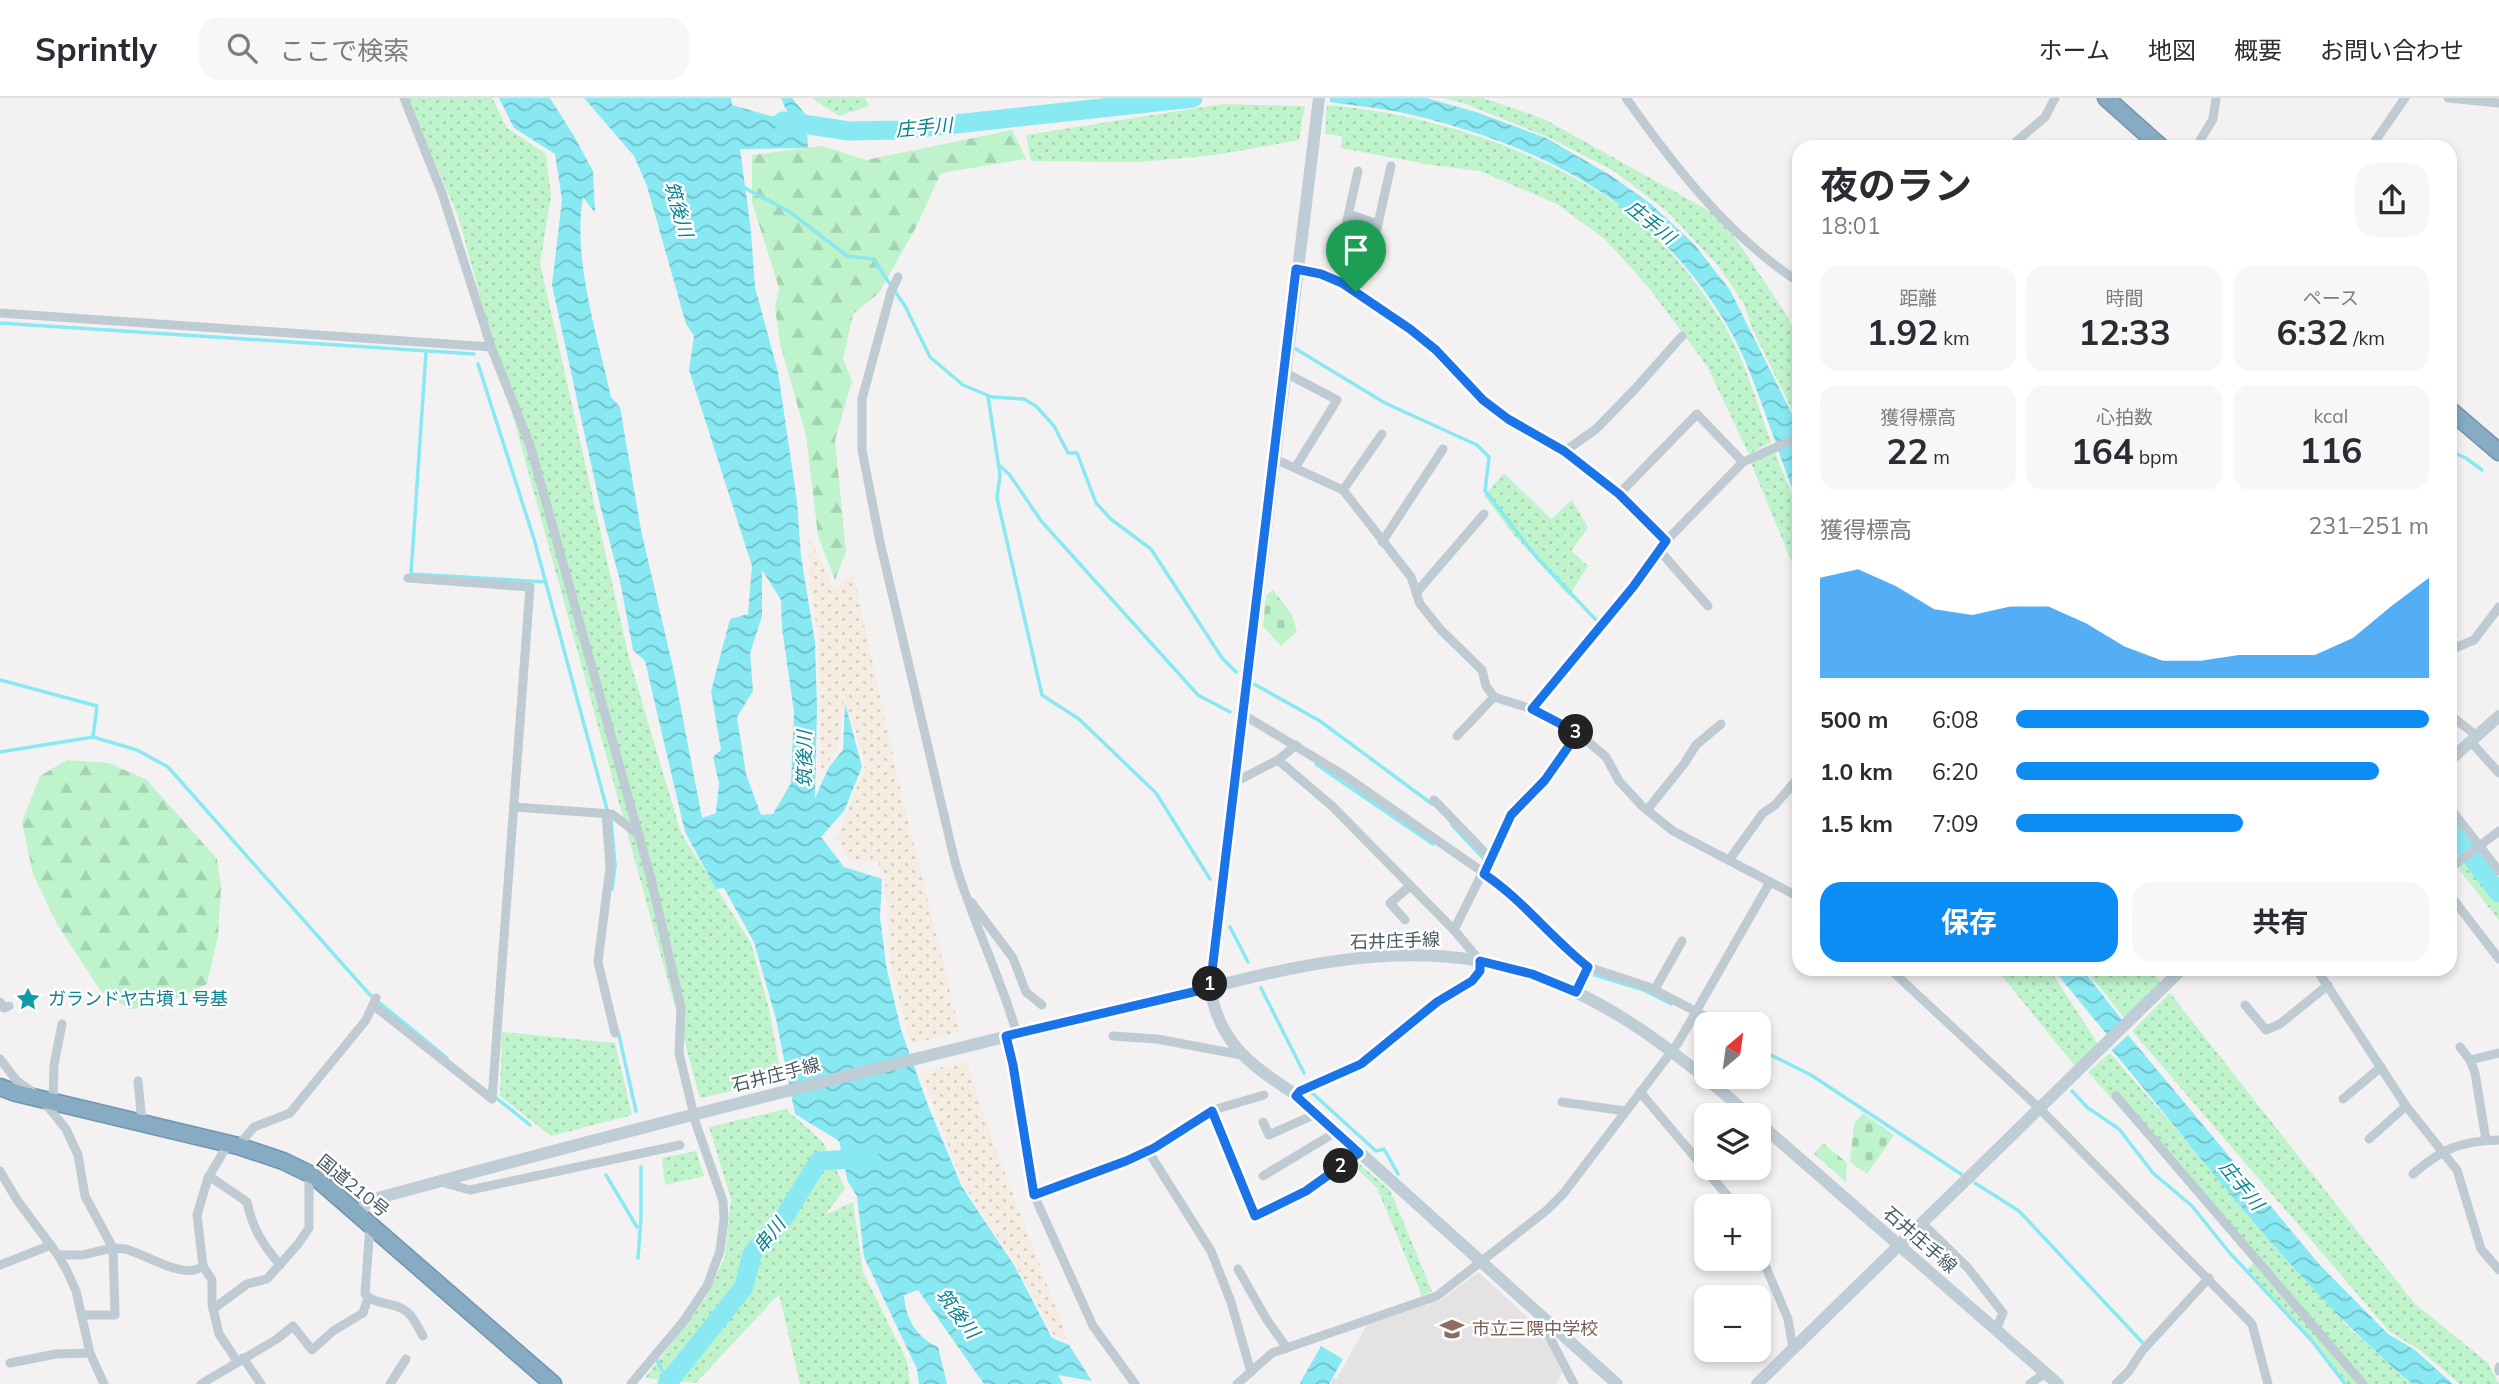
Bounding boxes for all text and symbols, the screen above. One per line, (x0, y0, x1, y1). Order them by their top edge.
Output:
search box (199, 17, 689, 80)
text: Sprintly (35, 28, 157, 69)
icon: search (223, 29, 261, 67)
text: ここで検索 (279, 34, 409, 67)
text: ホーム (2039, 35, 2110, 65)
text: 地図 (2148, 35, 2196, 65)
text: 概要 (2234, 35, 2282, 65)
text: お問い合わせ (2320, 35, 2464, 65)
water label: 庄手川 (895, 112, 955, 141)
text: 夜のラン (1820, 161, 1972, 209)
button: share (2355, 163, 2429, 237)
water label: 筑後川 (660, 178, 699, 242)
water label: 庄手川 (1621, 195, 1682, 251)
text: 18:01 (1820, 211, 1880, 240)
pin (1326, 220, 1386, 292)
icon: arrive (1337, 231, 1375, 269)
text: 距離 (1899, 286, 1937, 310)
text: 時間 (2105, 286, 2144, 310)
text: ペース (2303, 286, 2359, 310)
text: 1.92 (1867, 310, 1938, 354)
text: 12:33 (2078, 310, 2171, 354)
text: 6:32 (2277, 310, 2348, 354)
text: km (1938, 326, 1970, 350)
text: /km (2348, 326, 2385, 350)
text: kcal (2313, 404, 2348, 428)
text: 獲得標高 (1880, 405, 1956, 429)
text: 心拍数 (2096, 405, 2153, 429)
text: 116 (2299, 428, 2362, 472)
text: 22 (1886, 429, 1928, 473)
text: 164 (2071, 429, 2134, 473)
text: m (1928, 445, 1950, 469)
text: bpm (2134, 445, 2178, 469)
text: 231–251 m (2308, 511, 2429, 540)
text: 獲得標高 (1820, 515, 1912, 544)
text: 500 m (1820, 705, 1888, 734)
text: 6:08 (1932, 705, 1979, 734)
pin: 3 (1558, 714, 1594, 750)
text: 3 (1570, 719, 1581, 743)
water label: 筑後川 (792, 729, 816, 788)
text: 1.0 km (1820, 757, 1893, 786)
text: 6:20 (1932, 757, 1979, 786)
text: 1.5 km (1820, 809, 1893, 838)
text: 7:09 (1932, 809, 1979, 838)
button: 保存 (1820, 882, 2118, 962)
button: 共有 (2132, 882, 2429, 962)
street label: 石井庄手線 (1350, 927, 1440, 954)
pin: 1 (1192, 966, 1228, 1001)
text: 1 (1204, 971, 1215, 995)
place icon: ガランドヤ古墳１号基 (14, 985, 42, 1013)
place label: ガランドヤ古墳１号基 (48, 987, 228, 1010)
north arrow (1694, 1012, 1771, 1088)
map controls (1694, 1012, 1771, 1362)
street label: 石井庄手線 (729, 1052, 822, 1097)
button: layers (1694, 1103, 1771, 1180)
pin: 2 (1324, 1148, 1358, 1184)
street label: 国道210号 (313, 1149, 394, 1222)
text: 2 (1335, 1153, 1346, 1177)
water label: 庄手川 (2215, 1155, 2271, 1216)
button: + (1694, 1194, 1771, 1271)
street label: 石井庄手線 (1879, 1201, 1962, 1278)
water label: 串川 (748, 1211, 792, 1257)
water label: 筑後川 (931, 1283, 986, 1345)
button: − (1694, 1285, 1771, 1362)
school or university icon: 市立三隈中学校 (1438, 1315, 1466, 1343)
place label: 市立三隈中学校 (1472, 1317, 1598, 1340)

